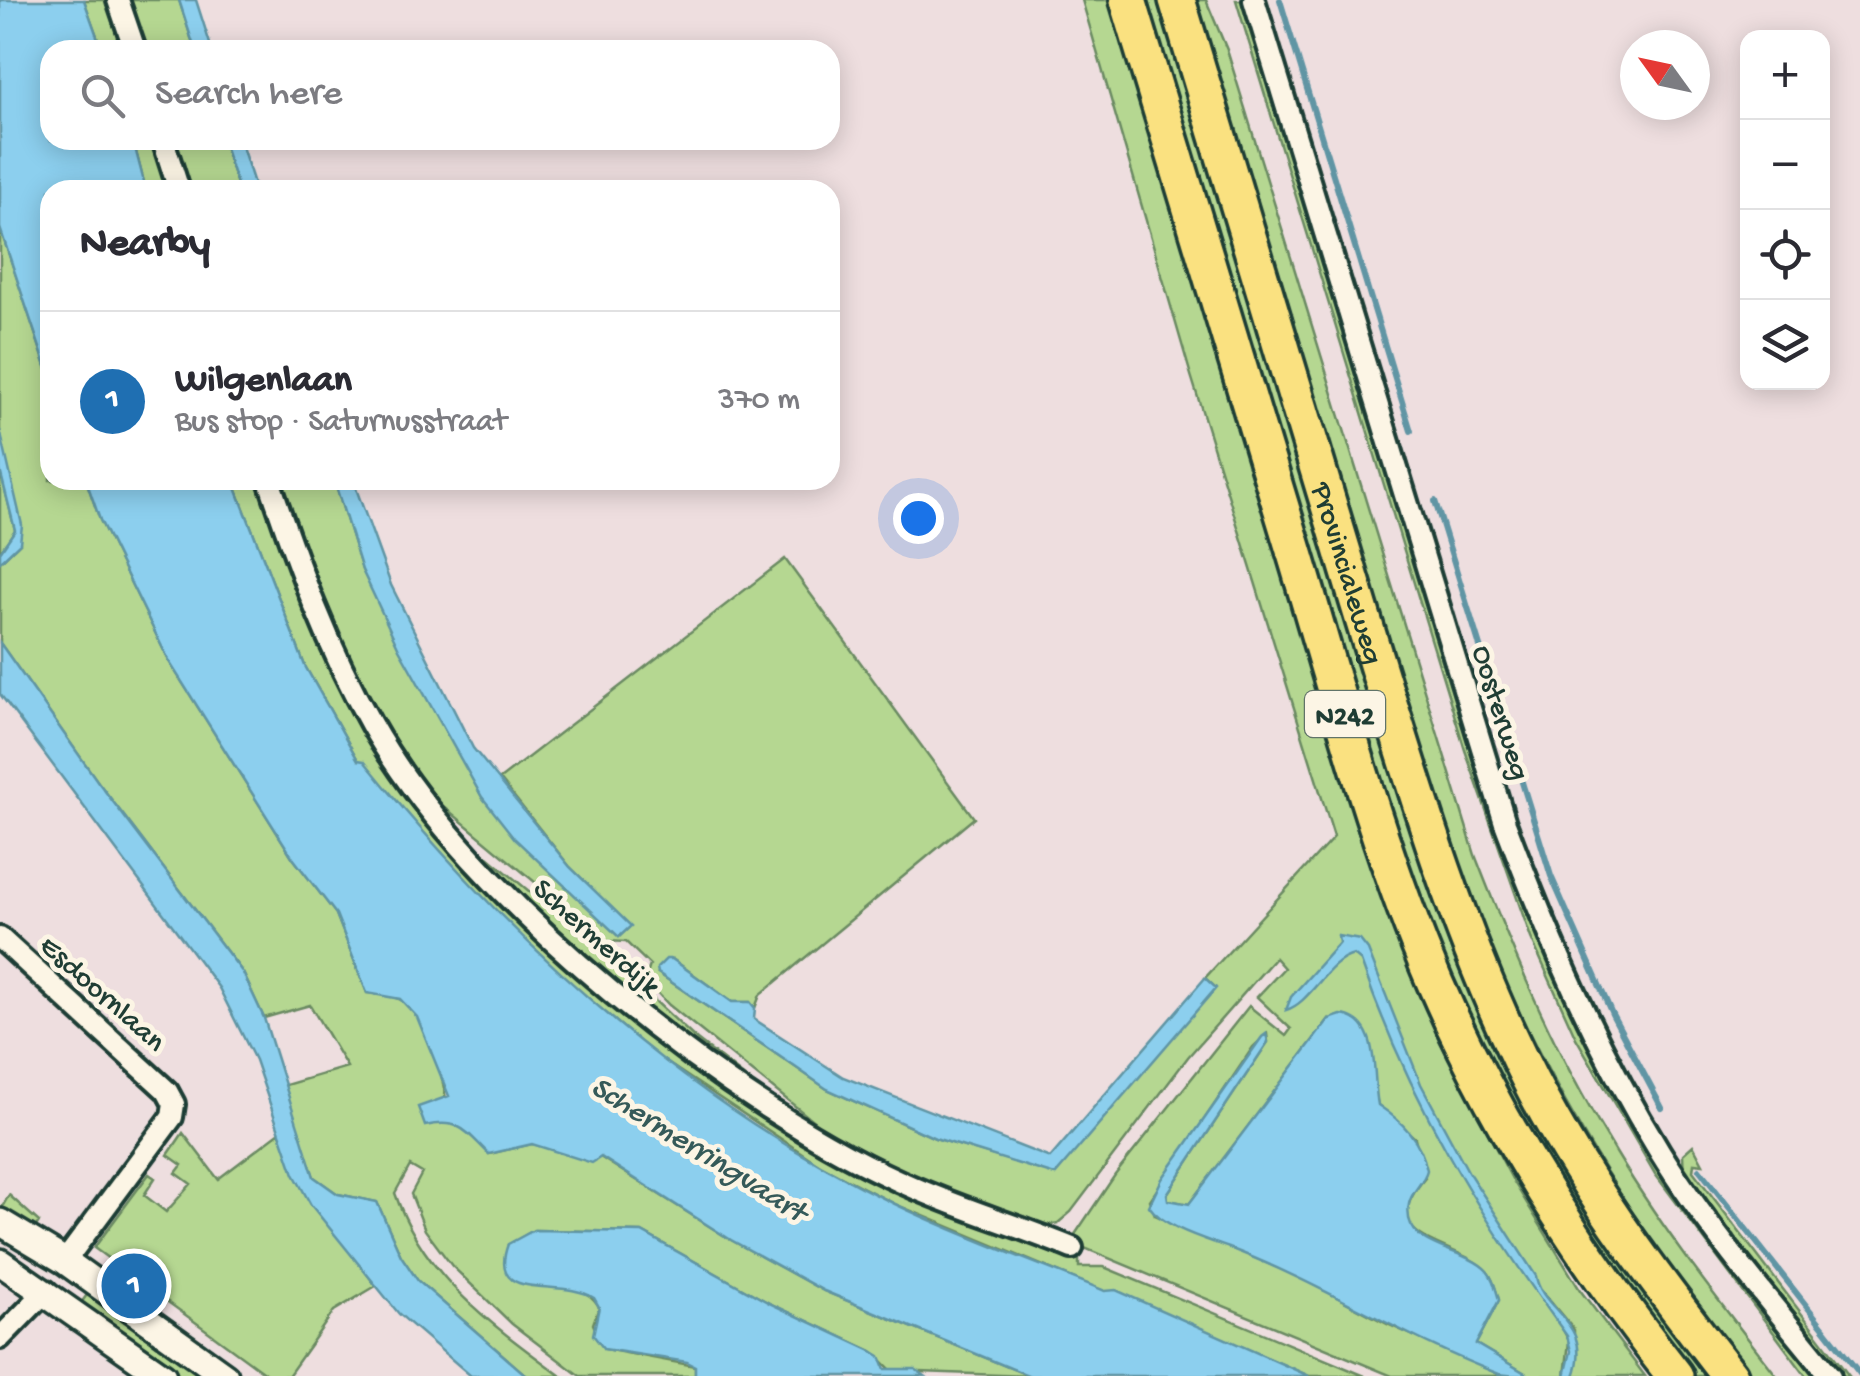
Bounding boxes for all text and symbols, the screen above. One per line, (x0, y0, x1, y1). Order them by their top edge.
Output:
north arrow (1620, 30, 1710, 120)
map controls (1740, 30, 1830, 390)
button: + (1740, 30, 1830, 120)
search box (40, 40, 840, 150)
icon: search (75, 68, 130, 123)
text: Search here (155, 73, 342, 117)
button: − (1740, 120, 1830, 210)
button: locate (1740, 210, 1830, 300)
text: Nearby (80, 221, 210, 270)
button: layers (1740, 300, 1830, 390)
text: Wilgenlaan (175, 360, 352, 404)
text: 1 (106, 382, 119, 420)
text: 370 m (718, 382, 800, 420)
text: Bus stop · Saturnusstraat (175, 404, 507, 442)
street label: Provincialeweg (1301, 478, 1389, 669)
your location (893, 493, 944, 544)
street label: Oosterweg (1462, 642, 1536, 785)
road number: N242 (1305, 691, 1385, 737)
street label: Schermerdijk (524, 873, 668, 1008)
street label: Esdoornlaan (31, 930, 171, 1061)
water label: Schermerringvaart (583, 1070, 816, 1235)
pin: 1 (102, 1248, 166, 1324)

